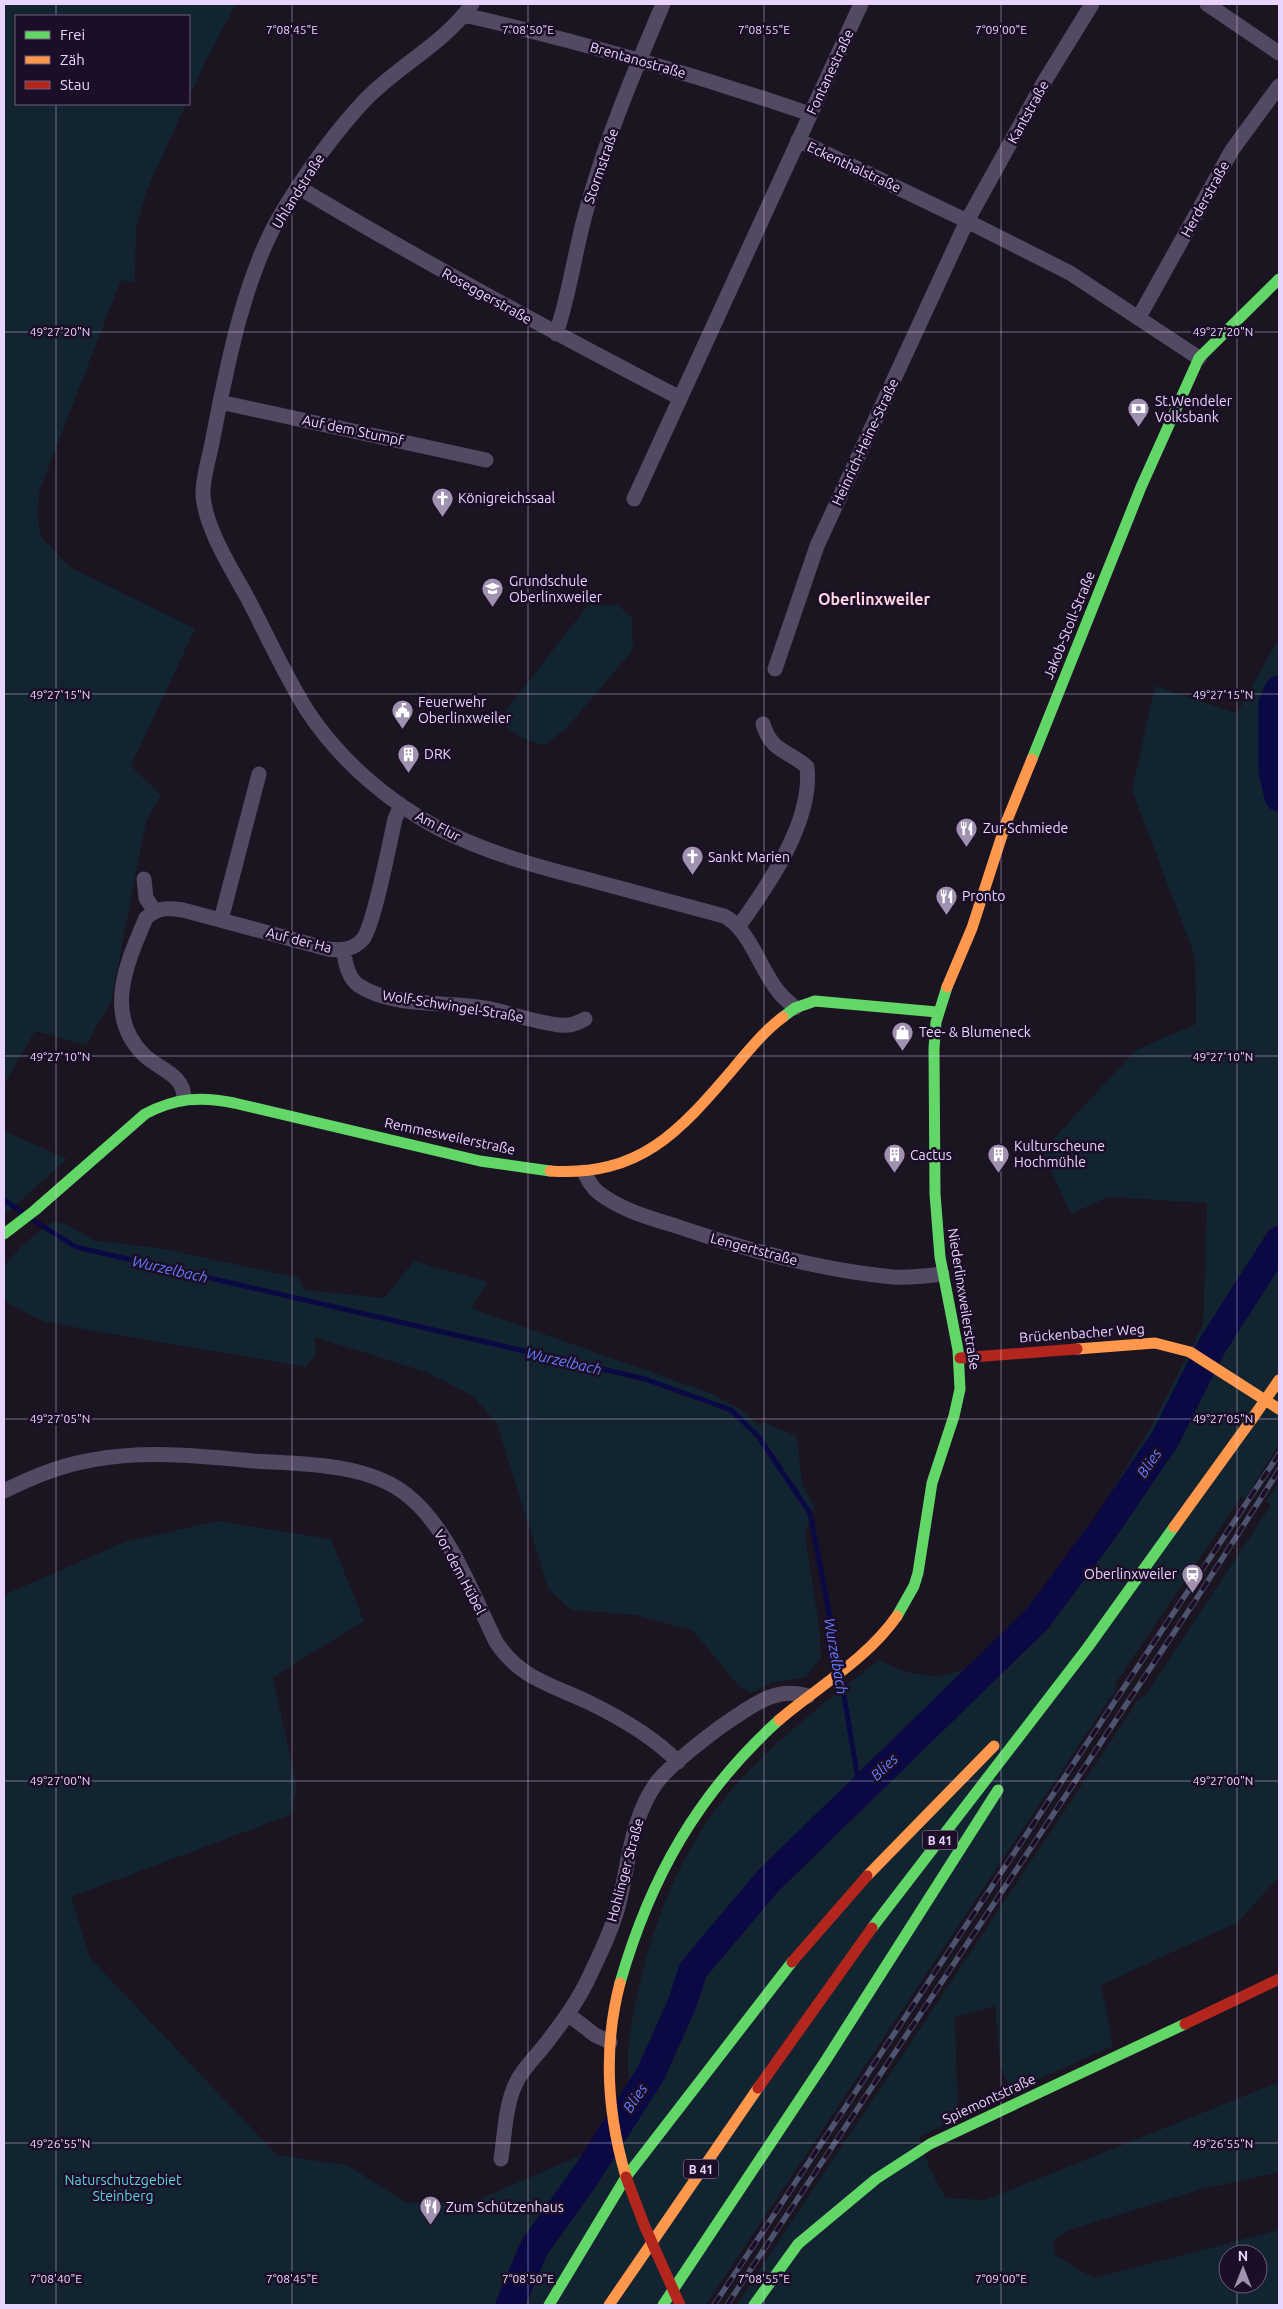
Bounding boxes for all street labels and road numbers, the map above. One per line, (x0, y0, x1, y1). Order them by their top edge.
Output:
street label: Fontanestraße (803, 27, 857, 117)
street label: Brentanostraße (588, 39, 688, 81)
street label: Kantstraße (1004, 78, 1052, 146)
street label: Stormstraße (581, 126, 621, 206)
street label: Eckenthalstraße (805, 138, 903, 196)
street label: Uhlandstraße (269, 151, 327, 231)
street label: Herderstraße (1178, 158, 1232, 240)
street label: Roseggerstraße (439, 265, 535, 327)
street label: Heinrich-Heine-Straße (829, 376, 901, 508)
street label: Auf dem Stumpf (301, 411, 406, 449)
street label: Jakob-Stoll-Straße (1040, 569, 1098, 681)
street label: Am Flur (413, 807, 464, 845)
street label: Auf der Ha (265, 924, 333, 956)
street label: Wolf-Schwingel-Straße (381, 987, 525, 1025)
street label: Remmesweilerstraße (383, 1114, 517, 1158)
street label: Niederlinxweilerstraße (945, 1227, 983, 1371)
street label: Lengertstraße (709, 1230, 799, 1268)
street label: Brückenbacher Weg (1019, 1321, 1145, 1345)
street label: Vor dem Hübel (431, 1527, 489, 1617)
street label: Hohlinger Straße (603, 1816, 647, 1924)
road number: B 41 (922, 1830, 958, 1850)
street label: Spiemontstraße (940, 2070, 1038, 2128)
road number: B 41 (684, 2160, 718, 2178)

